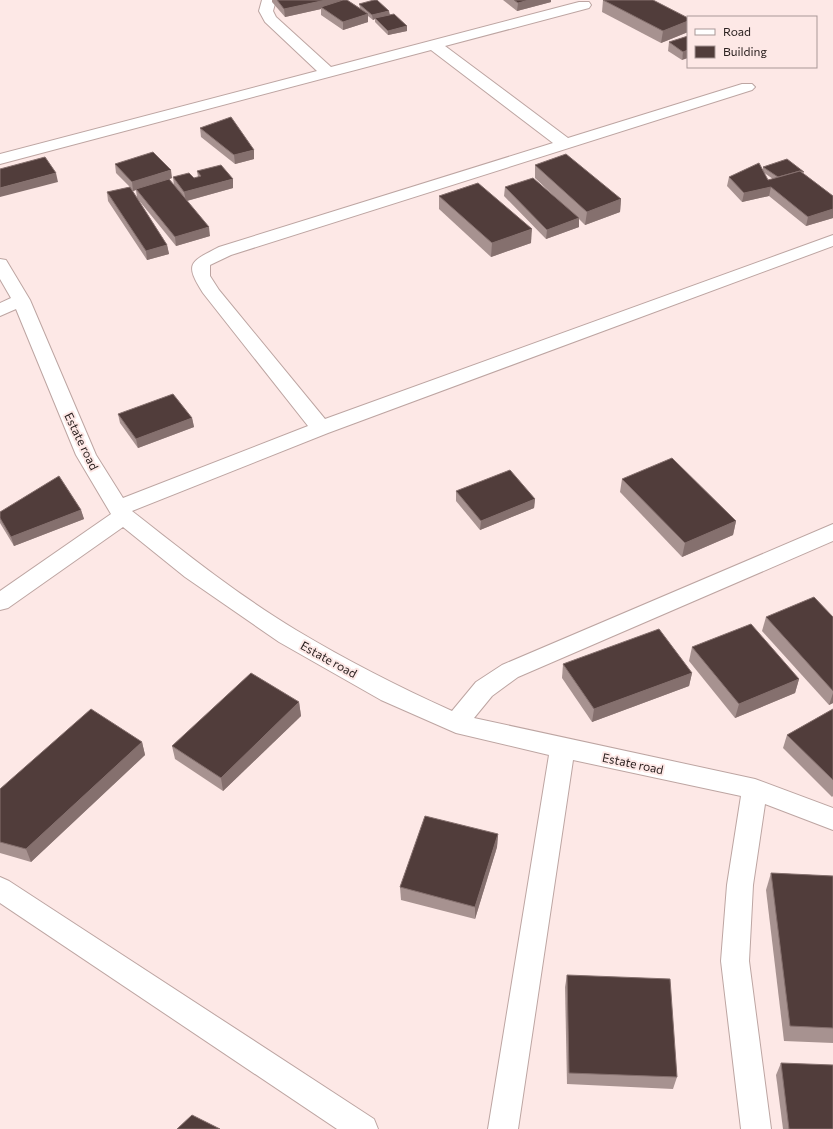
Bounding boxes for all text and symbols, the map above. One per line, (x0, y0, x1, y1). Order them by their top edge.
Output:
legend (687, 16, 817, 68)
text: Road (723, 24, 751, 38)
text: Building (723, 44, 767, 58)
street label: Estate road (62, 410, 102, 472)
street label: Estate road (298, 638, 360, 680)
street label: Estate road (601, 750, 665, 776)

